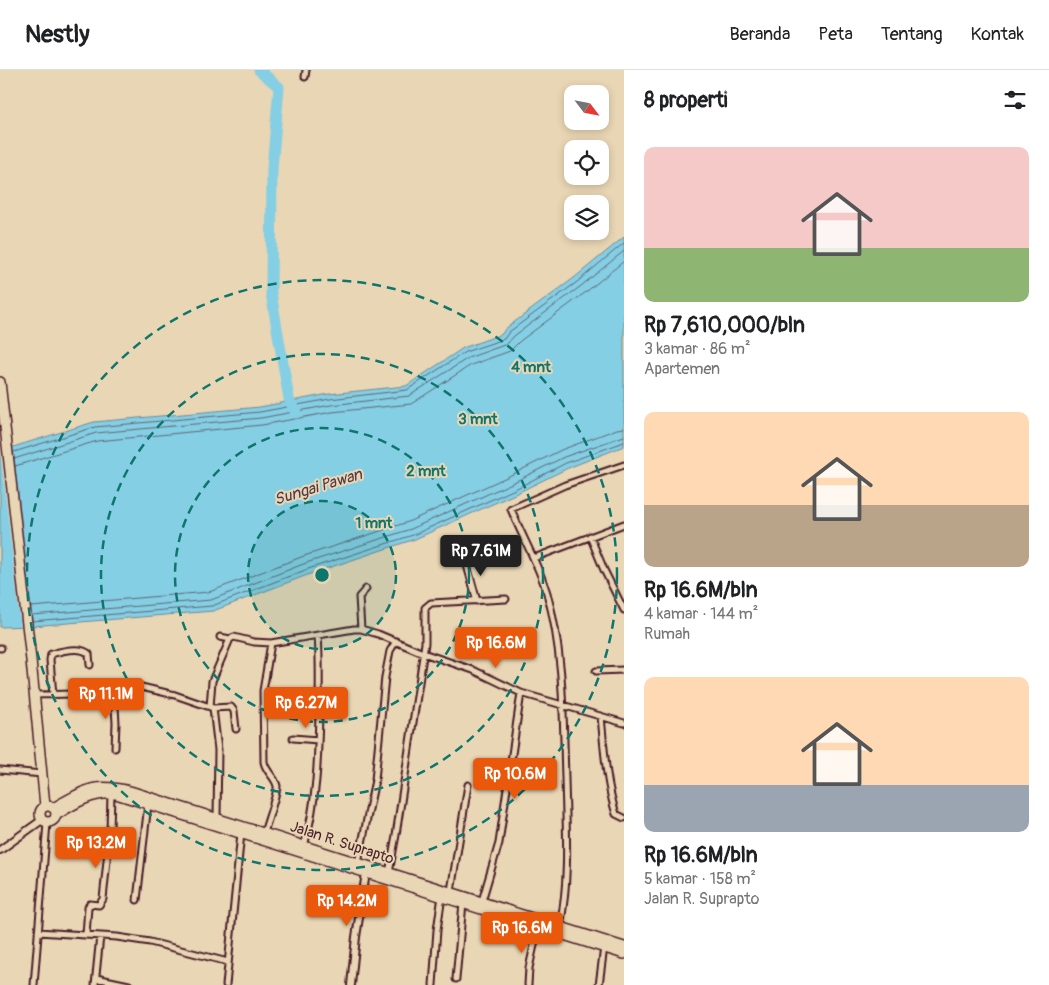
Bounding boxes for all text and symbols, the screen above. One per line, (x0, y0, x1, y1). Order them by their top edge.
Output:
text: Nestly (25, 20, 89, 49)
text: Beranda (730, 23, 790, 46)
text: Peta (818, 23, 853, 46)
text: Tentang (881, 23, 943, 46)
text: Kontak (971, 23, 1024, 46)
north arrow (564, 85, 609, 130)
map controls (564, 85, 609, 240)
icon: filters (1001, 86, 1029, 114)
text: 8 properti (644, 87, 728, 114)
button: locate (564, 140, 609, 185)
icon: home (792, 179, 882, 269)
button: layers (564, 195, 609, 240)
text: Rp 7,610,000/bln (644, 312, 805, 339)
text: 3 kamar · 86 m² (644, 339, 751, 359)
text: 4 mnt (511, 358, 552, 377)
text: Apartemen (644, 359, 720, 379)
text: 3 mnt (458, 410, 499, 429)
icon: home (792, 444, 882, 534)
text: 2 mnt (406, 462, 447, 481)
water label: Sungai Pawan (272, 464, 365, 510)
text: 1 mnt (356, 514, 393, 533)
pin: Rp 7.61M (429, 534, 533, 577)
text: Rp 7.61M (451, 541, 511, 561)
centre of rings (313, 566, 331, 584)
text: Rp 16.6M/bln (644, 577, 758, 604)
text: 4 kamar · 144 m² (644, 604, 758, 624)
text: Rumah (644, 624, 690, 644)
pin: Rp 16.6M (444, 626, 548, 669)
text: Rp 16.6M (466, 633, 526, 653)
pin: Rp 11.1M (54, 678, 158, 720)
text: Rp 11.1M (79, 684, 133, 704)
pin: Rp 6.27M (254, 686, 358, 729)
text: Rp 6.27M (275, 693, 337, 713)
icon: home (792, 709, 882, 799)
pin: Rp 10.6M (463, 758, 567, 800)
text: Rp 10.6M (484, 764, 546, 784)
street label: Jalan R. Suprapto (288, 817, 396, 869)
pin: Rp 13.2M (44, 826, 148, 869)
text: Rp 13.2M (66, 833, 126, 853)
text: Rp 16.6M/bln (644, 842, 758, 869)
text: 5 kamar · 158 m² (644, 869, 756, 889)
pin: Rp 14.2M (295, 884, 399, 927)
text: Jalan R. Suprapto (644, 889, 759, 909)
text: Rp 14.2M (317, 891, 377, 911)
pin: Rp 16.6M (470, 912, 574, 954)
text: Rp 16.6M (492, 918, 552, 938)

